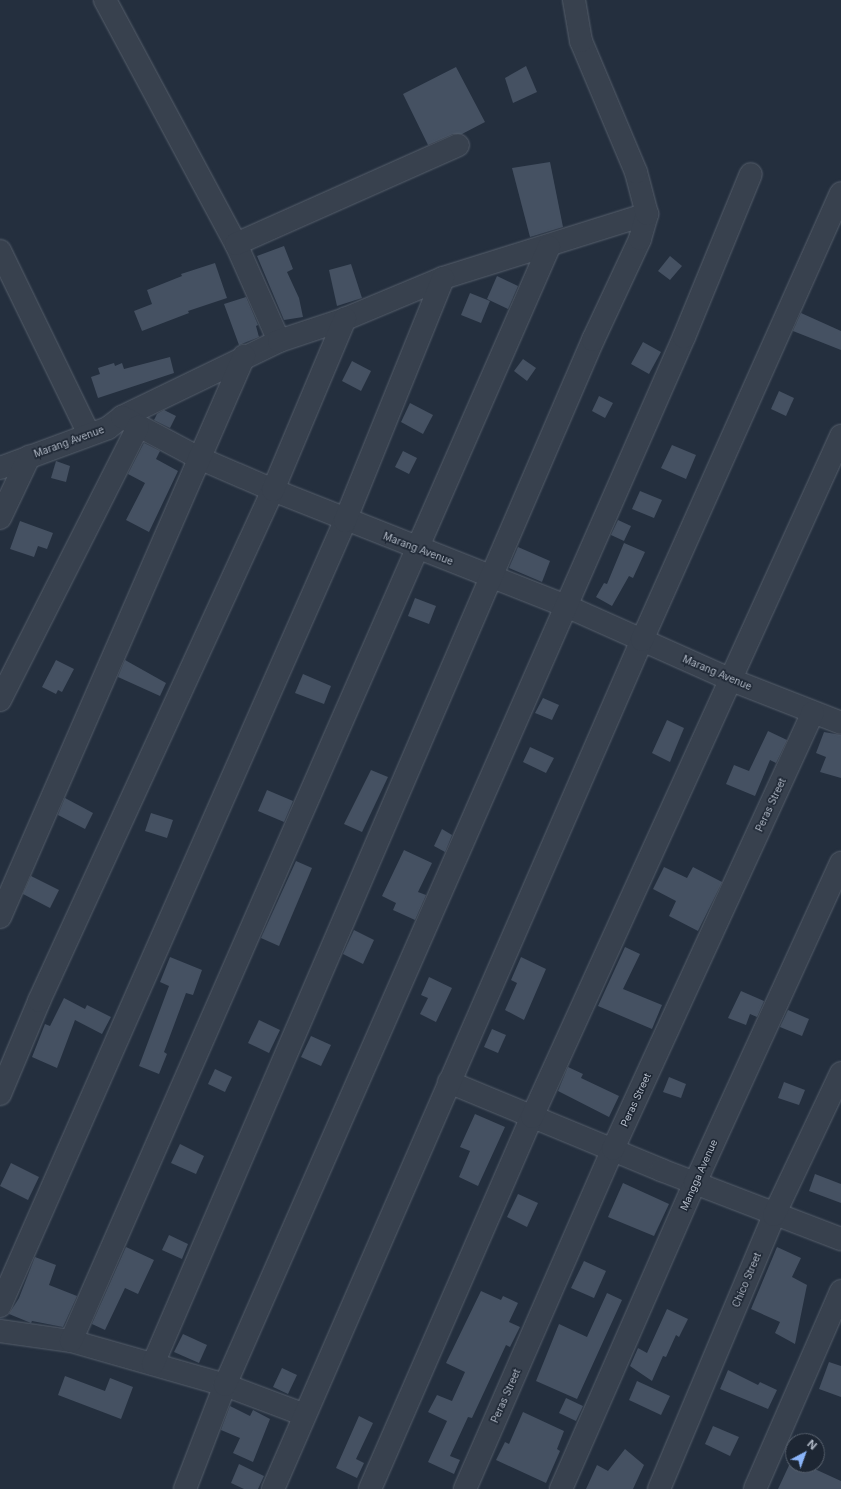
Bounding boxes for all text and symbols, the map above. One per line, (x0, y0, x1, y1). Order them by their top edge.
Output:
street label: Marang Avenue (32, 424, 106, 460)
street label: Marang Avenue (381, 530, 455, 568)
street label: Marang Avenue (681, 653, 753, 693)
street label: Peras Street (753, 776, 789, 834)
street label: Peras Street (618, 1071, 654, 1129)
street label: Mangga Avenue (678, 1138, 720, 1212)
street label: Chico Street (730, 1251, 764, 1309)
street label: Peras Street (489, 1367, 523, 1425)
north arrow (785, 1433, 825, 1473)
text: N (804, 1437, 820, 1453)

